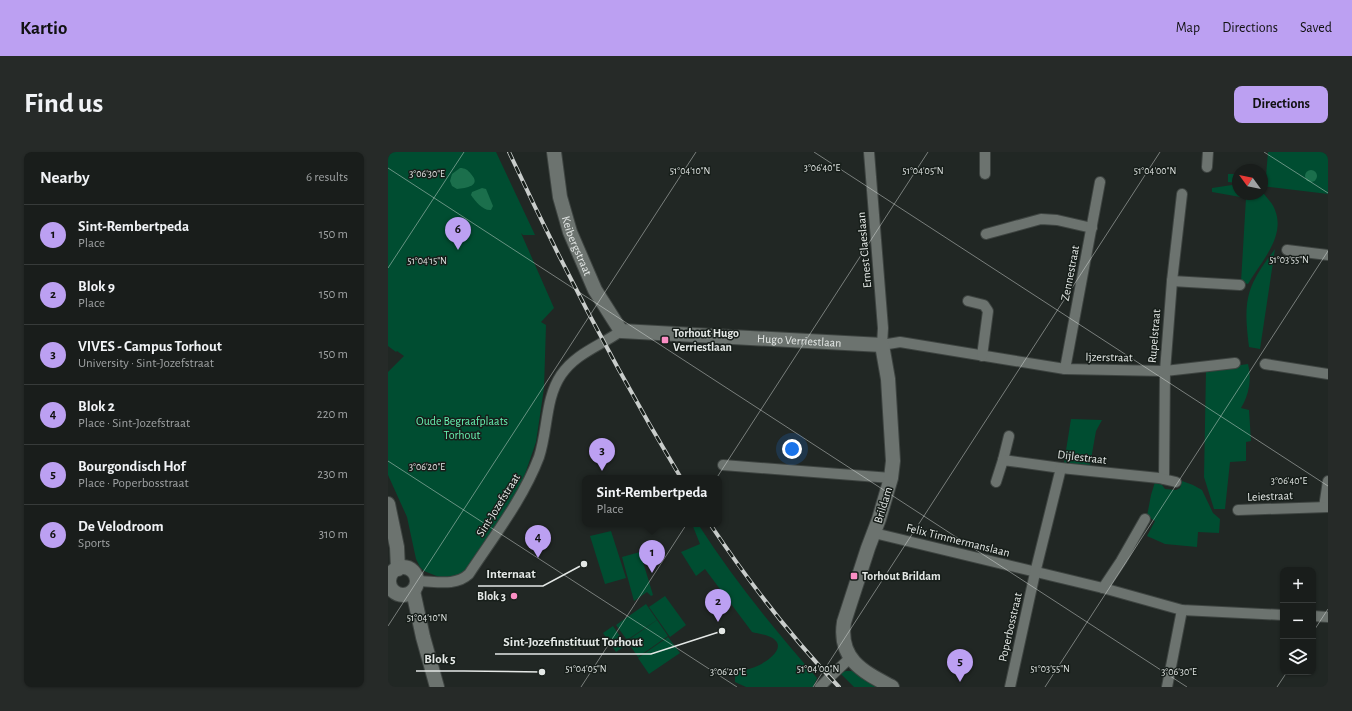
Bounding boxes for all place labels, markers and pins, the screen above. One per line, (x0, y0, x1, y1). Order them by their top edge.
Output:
pin: 6 (445, 217, 471, 250)
place label: Torhout Hugo Verriestlaan (673, 327, 739, 353)
marker: Torhout Hugo Verriestlaan (660, 335, 670, 345)
pin: 3 (589, 438, 615, 471)
pin: 4 (525, 525, 551, 558)
pin: 1 (639, 540, 665, 573)
callout: Internaat (478, 561, 543, 586)
place label: Torhout Brildam (862, 570, 941, 582)
marker: Torhout Brildam (849, 571, 859, 581)
pin: 2 (705, 589, 731, 622)
place label: Blok 3 (477, 590, 506, 602)
marker: Blok 3 (509, 591, 519, 601)
callout: Sint-Jozefinstituut Torhout (495, 629, 651, 654)
callout: Blok 5 (416, 646, 464, 671)
pin: 5 (947, 649, 973, 682)

